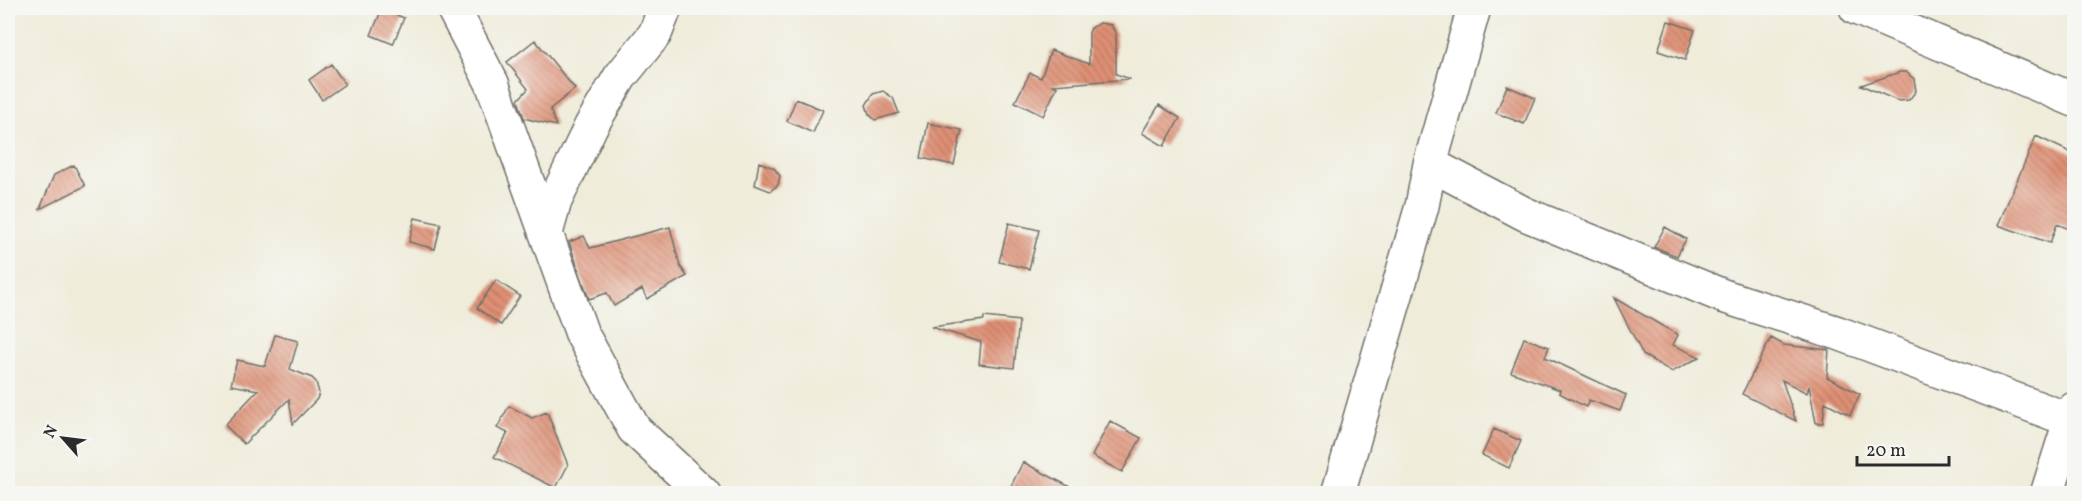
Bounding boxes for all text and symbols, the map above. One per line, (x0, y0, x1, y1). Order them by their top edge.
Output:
north arrow (33, 408, 93, 468)
text: N (39, 421, 64, 442)
scale bar (1857, 429, 1948, 467)
text: 20 m (1866, 439, 1906, 464)

